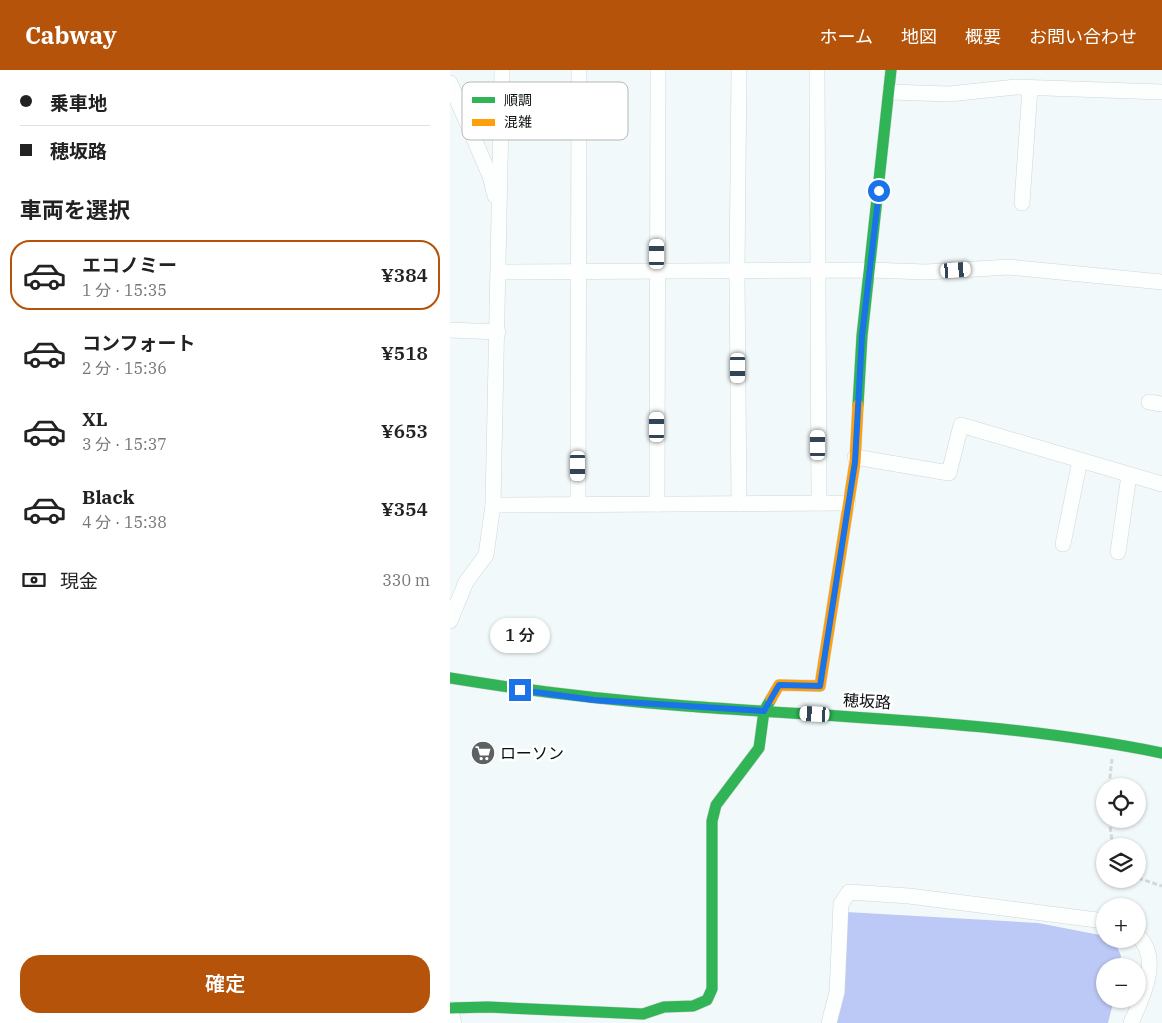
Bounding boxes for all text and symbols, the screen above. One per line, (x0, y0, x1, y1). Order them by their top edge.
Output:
text: Cabway (25, 19, 117, 51)
text: ホーム (820, 25, 873, 48)
text: 地図 (901, 25, 937, 48)
text: 概要 (965, 25, 1001, 48)
text: お問い合わせ (1029, 25, 1137, 48)
legend (462, 82, 628, 140)
text: 乗車地 (50, 91, 107, 115)
text: 順調 (504, 91, 532, 109)
text: 混雑 (504, 113, 532, 131)
text: 穂坂路 (50, 139, 107, 163)
route start (868, 180, 890, 202)
text: 車両を選択 (20, 195, 130, 224)
car (649, 239, 664, 269)
icon: car (22, 253, 67, 298)
text: エコノミー (82, 253, 177, 277)
car (940, 261, 971, 279)
text: ¥384 (381, 263, 428, 287)
text: 1 分 · 15:35 (82, 280, 167, 300)
icon: car (22, 331, 67, 376)
text: コンフォート (82, 331, 195, 355)
text: ¥518 (381, 341, 428, 365)
car (730, 353, 745, 383)
text: 2 分 · 15:36 (82, 358, 167, 378)
text: XL (82, 407, 108, 431)
icon: car (22, 409, 67, 454)
car (649, 412, 664, 442)
text: ¥653 (381, 419, 428, 443)
car (810, 430, 825, 460)
text: 3 分 · 15:37 (82, 434, 167, 454)
car (570, 451, 585, 481)
text: Black (82, 485, 134, 509)
icon: car (22, 487, 67, 532)
text: ¥354 (381, 497, 428, 521)
text: 4 分 · 15:38 (82, 512, 167, 532)
icon: cash (20, 566, 48, 594)
text: 現金 (60, 569, 98, 593)
text: 330 m (382, 570, 430, 590)
callout: 1 分 (490, 618, 550, 652)
text: 1 分 (505, 625, 535, 645)
route end (509, 679, 531, 701)
street label: 穂坂路 (843, 690, 891, 712)
car (799, 706, 830, 722)
supermarket icon: ローソン (470, 740, 496, 766)
place label: ローソン (500, 743, 564, 763)
map controls (1096, 778, 1146, 1008)
button: locate (1096, 778, 1146, 828)
button: layers (1096, 838, 1146, 888)
button: + (1096, 898, 1146, 948)
button: 確定 (20, 955, 430, 1013)
button: − (1096, 958, 1146, 1008)

